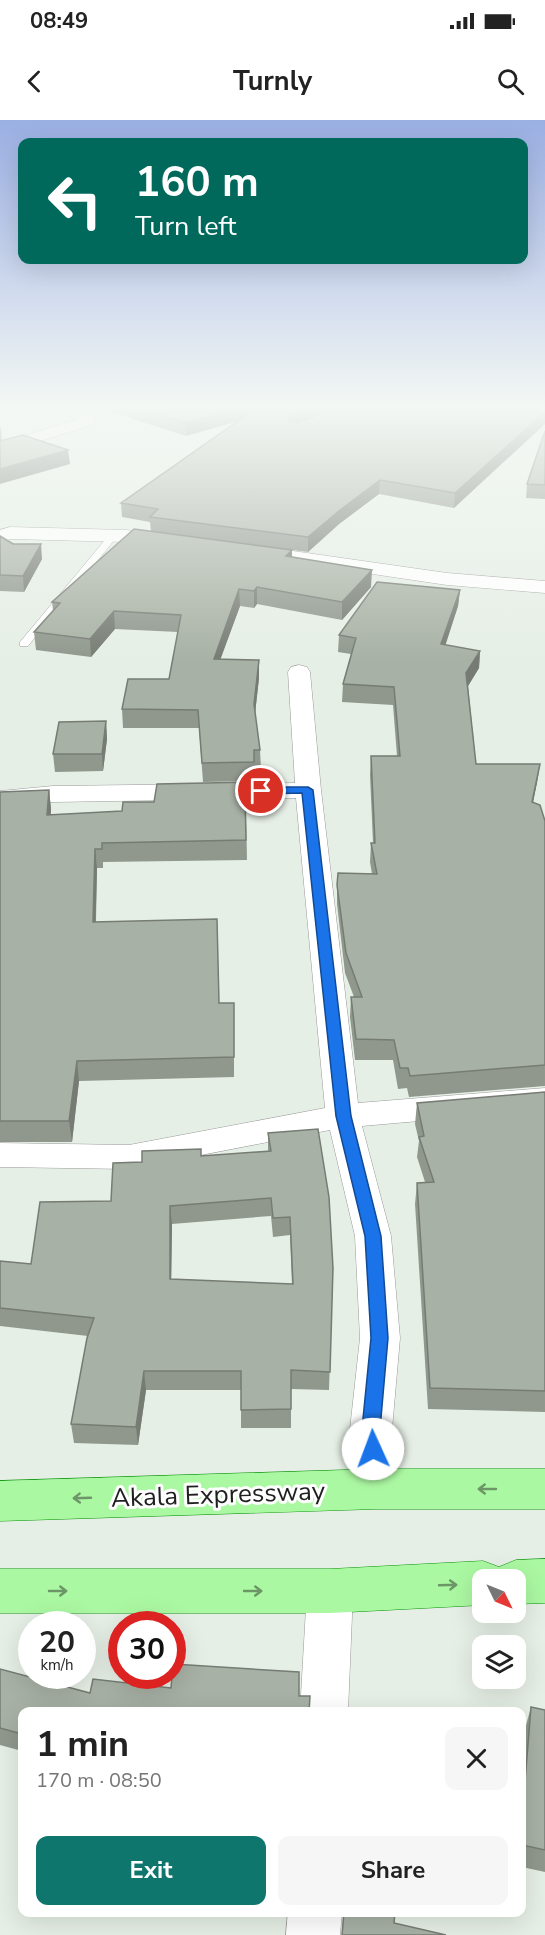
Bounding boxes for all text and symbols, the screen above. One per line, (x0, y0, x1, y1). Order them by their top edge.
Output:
text: 08:49 (30, 6, 88, 36)
text: Turnly (233, 63, 312, 100)
icon: back (18, 65, 51, 98)
icon: search (494, 65, 527, 98)
text: 160 m (135, 154, 259, 211)
icon: left (36, 162, 114, 240)
text: Turn left (135, 208, 236, 245)
pin (235, 765, 286, 816)
icon: arrive (244, 774, 277, 807)
position arrow (341, 1417, 405, 1481)
street label: Akala Expressway (110, 1473, 326, 1516)
one-way arrow (477, 1483, 497, 1495)
one-way arrow (72, 1493, 92, 1504)
north arrow (472, 1569, 526, 1623)
map controls (472, 1569, 526, 1689)
one-way arrow (438, 1579, 458, 1590)
one-way arrow (48, 1585, 68, 1597)
one-way arrow (243, 1585, 263, 1597)
speed limit sign: 30 (108, 1611, 186, 1689)
text: 20 (39, 1622, 75, 1663)
button: layers (472, 1635, 526, 1689)
text: km/h (40, 1655, 74, 1675)
text: 1 min (36, 1720, 129, 1769)
button: close (445, 1727, 508, 1790)
text: 170 m · 08:50 (36, 1767, 162, 1794)
button: Exit (36, 1836, 266, 1905)
button: Share (278, 1836, 508, 1905)

